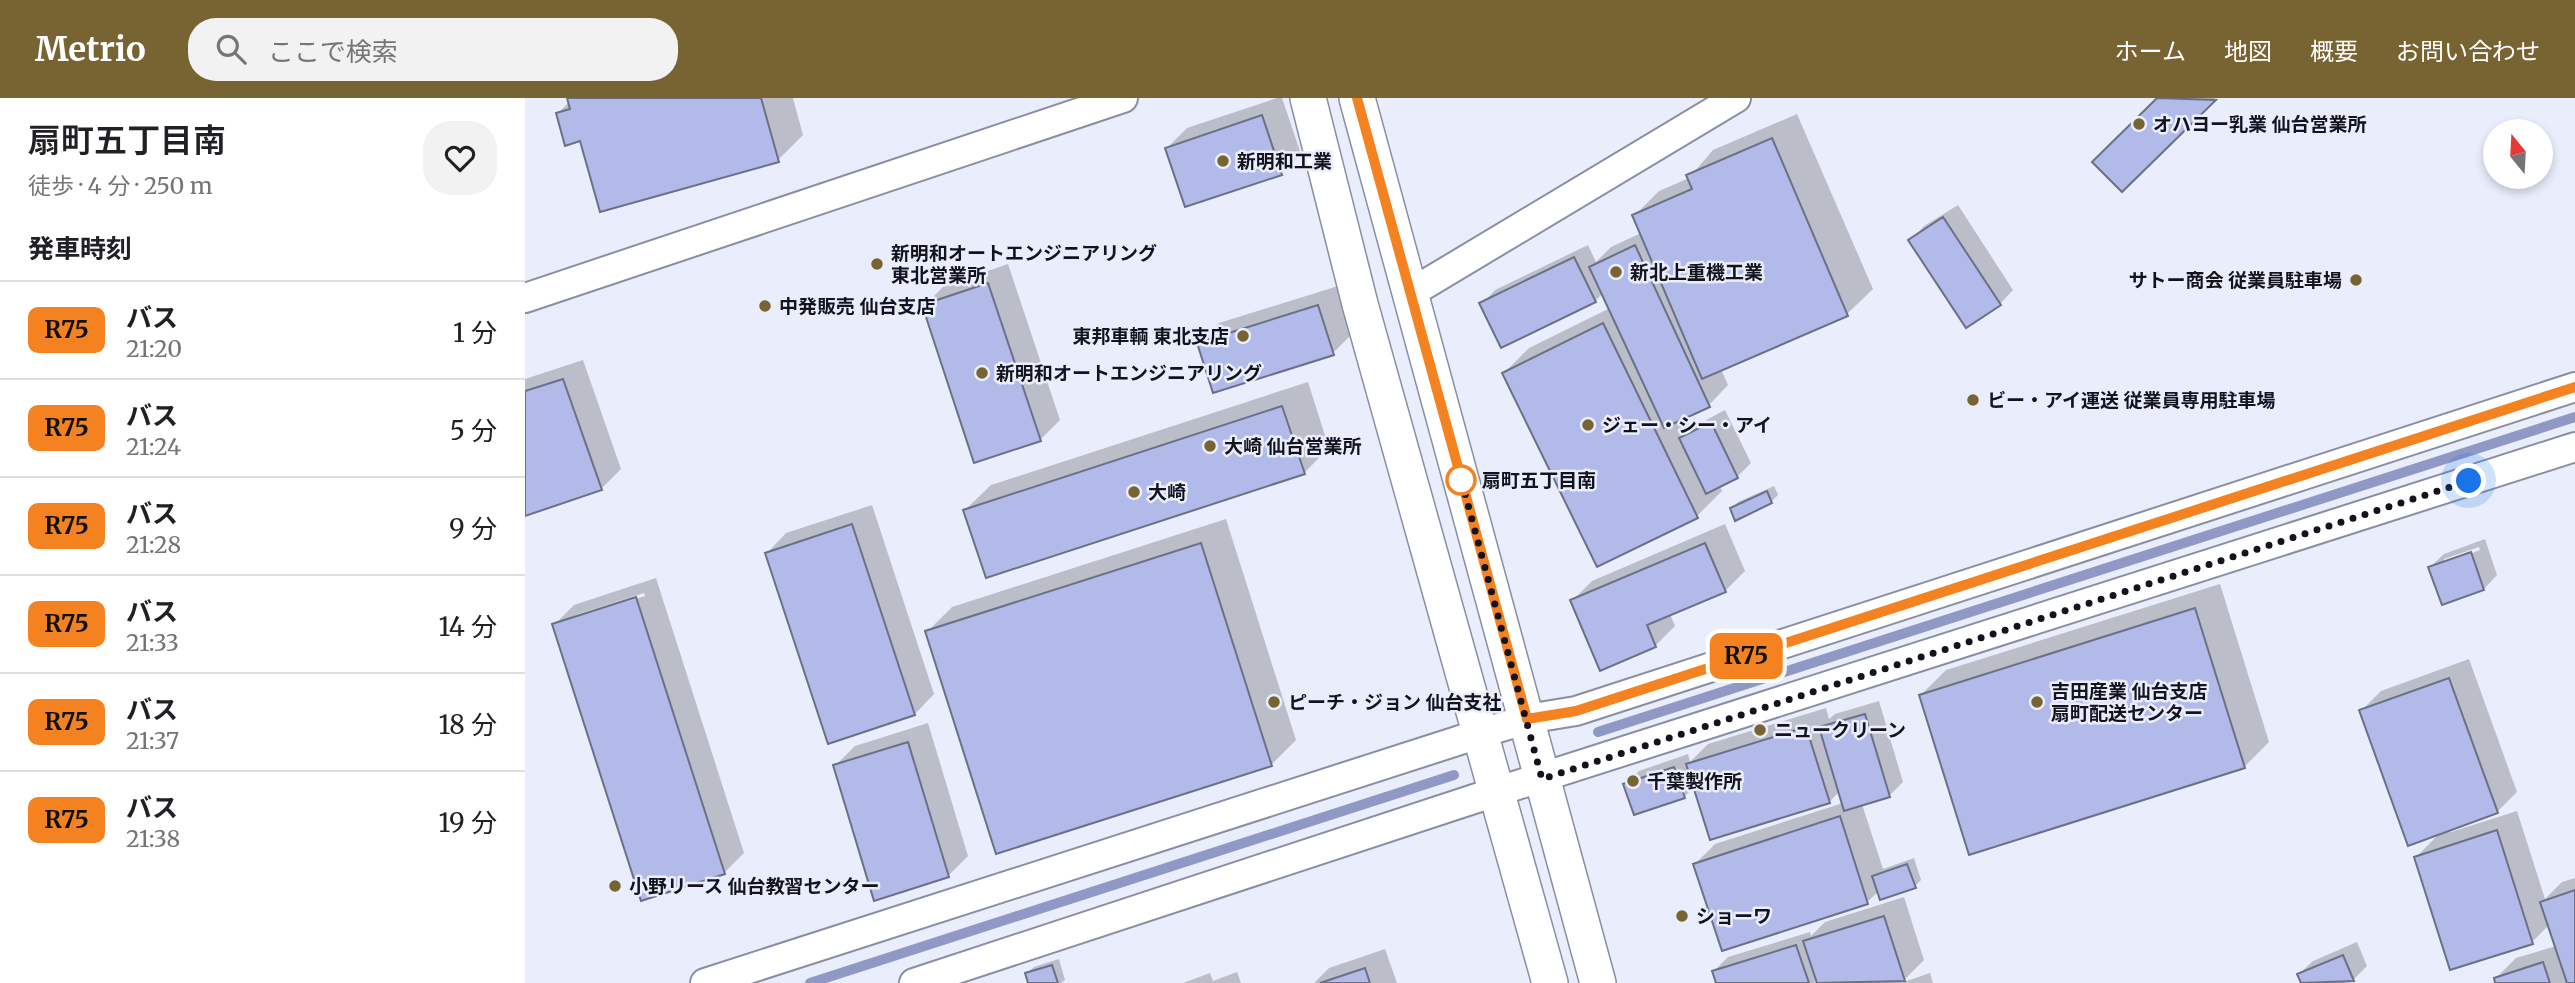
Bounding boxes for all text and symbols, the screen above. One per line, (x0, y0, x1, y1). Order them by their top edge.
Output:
search box (188, 18, 678, 81)
text: Metrio (35, 29, 146, 70)
icon: search (212, 30, 250, 68)
text: ここで検索 (268, 35, 398, 68)
text: ホーム (2115, 36, 2186, 67)
text: 地図 (2224, 36, 2272, 67)
text: 概要 (2310, 36, 2358, 67)
text: お問い合わせ (2396, 36, 2540, 67)
place label: オハヨー乳業 仙台営業所 (2153, 112, 2367, 136)
marker: オハヨー乳業 仙台営業所 (2131, 116, 2147, 132)
north arrow (2483, 119, 2553, 189)
map controls (2483, 119, 2553, 189)
text: 扇町五丁目南 (28, 120, 226, 161)
button: heart (423, 121, 497, 195)
place label: 新明和工業 (1237, 149, 1332, 173)
marker: 新明和工業 (1215, 153, 1231, 169)
text: 徒歩 · 4 分 · 250 m (28, 171, 213, 200)
text: 発車時刻 (28, 232, 132, 265)
place label: 新明和オートエンジニアリング 東北営業所 (891, 241, 1157, 287)
marker: 新明和オートエンジニアリング 東北営業所 (869, 256, 885, 272)
place label: 新北上重機工業 (1630, 260, 1763, 284)
marker: 新北上重機工業 (1608, 264, 1624, 280)
place label: サトー商会 従業員駐車場 (2128, 268, 2342, 292)
marker: サトー商会 従業員駐車場 (2348, 272, 2364, 288)
place label: 中発販売 仙台支店 (779, 294, 936, 318)
marker: 中発販売 仙台支店 (757, 298, 773, 314)
text: バス (126, 301, 178, 334)
text: R75 (44, 314, 89, 345)
text: 1 分 (453, 316, 497, 349)
place label: 東邦車輌 東北支店 (1072, 324, 1229, 348)
marker: 東邦車輌 東北支店 (1235, 328, 1251, 344)
text: 21:20 (126, 334, 182, 363)
place label: 新明和オートエンジニアリング (996, 361, 1262, 385)
marker: 新明和オートエンジニアリング (974, 365, 990, 381)
place label: ビー・アイ運送 従業員専用駐車場 (1987, 388, 2276, 412)
marker: ビー・アイ運送 従業員専用駐車場 (1965, 392, 1981, 408)
text: バス (126, 399, 178, 432)
text: R75 (44, 412, 89, 443)
place label: ジェー・シー・アイ (1602, 413, 1772, 437)
text: 5 分 (450, 414, 497, 447)
marker: ジェー・シー・アイ (1580, 417, 1596, 433)
text: 21:24 (126, 432, 181, 461)
place label: 大崎 仙台営業所 (1224, 434, 1362, 458)
marker: 大崎 仙台営業所 (1202, 438, 1218, 454)
your location (2451, 463, 2486, 498)
marker: 扇町五丁目南 (1446, 465, 1476, 495)
place label: 扇町五丁目南 (1482, 468, 1596, 492)
place label: 大崎 (1148, 480, 1186, 504)
marker: 大崎 (1126, 484, 1142, 500)
text: バス (126, 497, 178, 530)
text: R75 (44, 510, 89, 541)
text: 9 分 (449, 512, 497, 545)
text: 21:28 (126, 530, 181, 559)
text: バス (126, 595, 178, 628)
text: R75 (44, 608, 89, 639)
text: 14 分 (439, 610, 497, 643)
text: 21:33 (126, 628, 179, 657)
line badge: R75 (1706, 633, 1786, 679)
text: R75 (1724, 640, 1768, 671)
place label: 吉田産業 仙台支店 扇町配送センター (2051, 679, 2208, 725)
place label: ピーチ・ジョン 仙台支社 (1288, 690, 1502, 714)
text: バス (126, 693, 178, 726)
marker: ピーチ・ジョン 仙台支社 (1266, 694, 1282, 710)
marker: 吉田産業 仙台支店 扇町配送センター (2029, 694, 2045, 710)
text: R75 (44, 706, 89, 737)
text: 18 分 (438, 708, 497, 741)
place label: ニュークリーン (1774, 718, 1906, 742)
marker: ニュークリーン (1752, 722, 1768, 738)
text: 21:37 (126, 726, 179, 755)
place label: 千葉製作所 (1647, 769, 1742, 793)
marker: 千葉製作所 (1625, 773, 1641, 789)
text: バス (126, 791, 178, 824)
text: R75 (44, 804, 89, 835)
text: 19 分 (439, 806, 497, 839)
text: 21:38 (126, 824, 180, 853)
place label: 小野リース 仙台教習センター (629, 874, 880, 898)
marker: 小野リース 仙台教習センター (607, 878, 623, 894)
place label: ショーワ (1696, 904, 1772, 928)
marker: ショーワ (1674, 908, 1690, 924)

